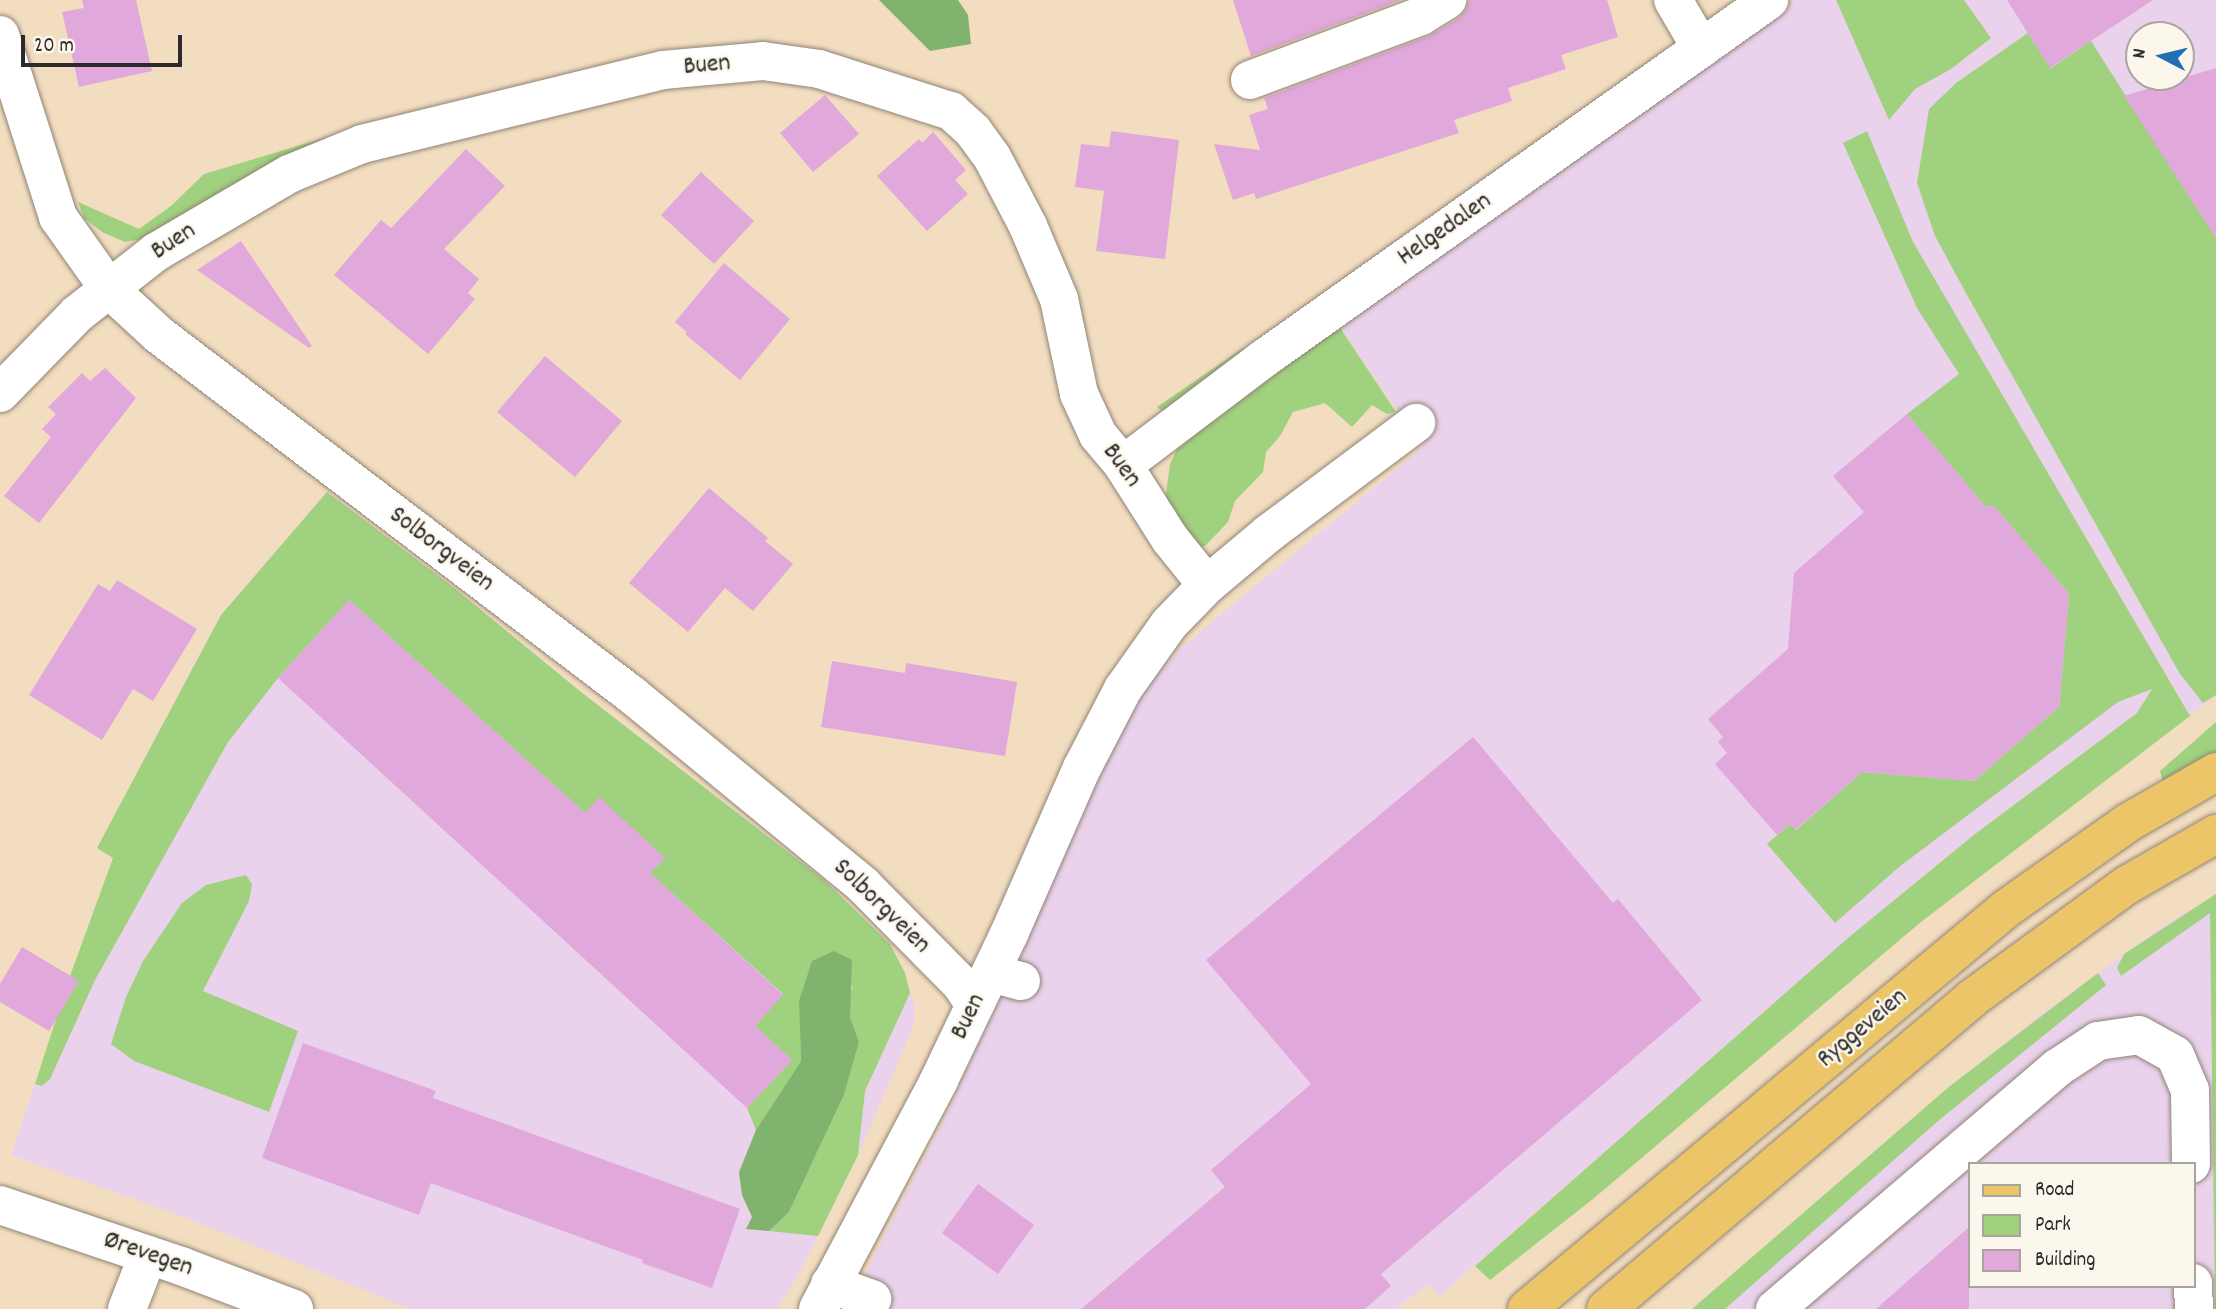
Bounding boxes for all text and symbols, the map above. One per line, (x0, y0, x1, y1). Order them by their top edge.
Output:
scale bar (24, 21, 186, 65)
north arrow (2125, 21, 2195, 91)
text: 20 m (34, 32, 74, 62)
text: N (2127, 47, 2155, 60)
street label: Buen (682, 48, 732, 84)
street label: Helgedalen (1392, 186, 1498, 274)
street label: Buen (146, 216, 202, 268)
street label: Buen (1095, 438, 1147, 494)
street label: Solborgveien (382, 500, 500, 600)
street label: Solborgveien (826, 853, 936, 961)
street label: Ryggeveien (1812, 982, 1914, 1076)
street label: Buen (945, 989, 993, 1045)
legend (1968, 1162, 2195, 1288)
text: Road (2035, 1176, 2074, 1206)
text: Park (2035, 1211, 2071, 1241)
street label: Ørevegen (99, 1225, 197, 1285)
text: Building (2035, 1246, 2095, 1276)

